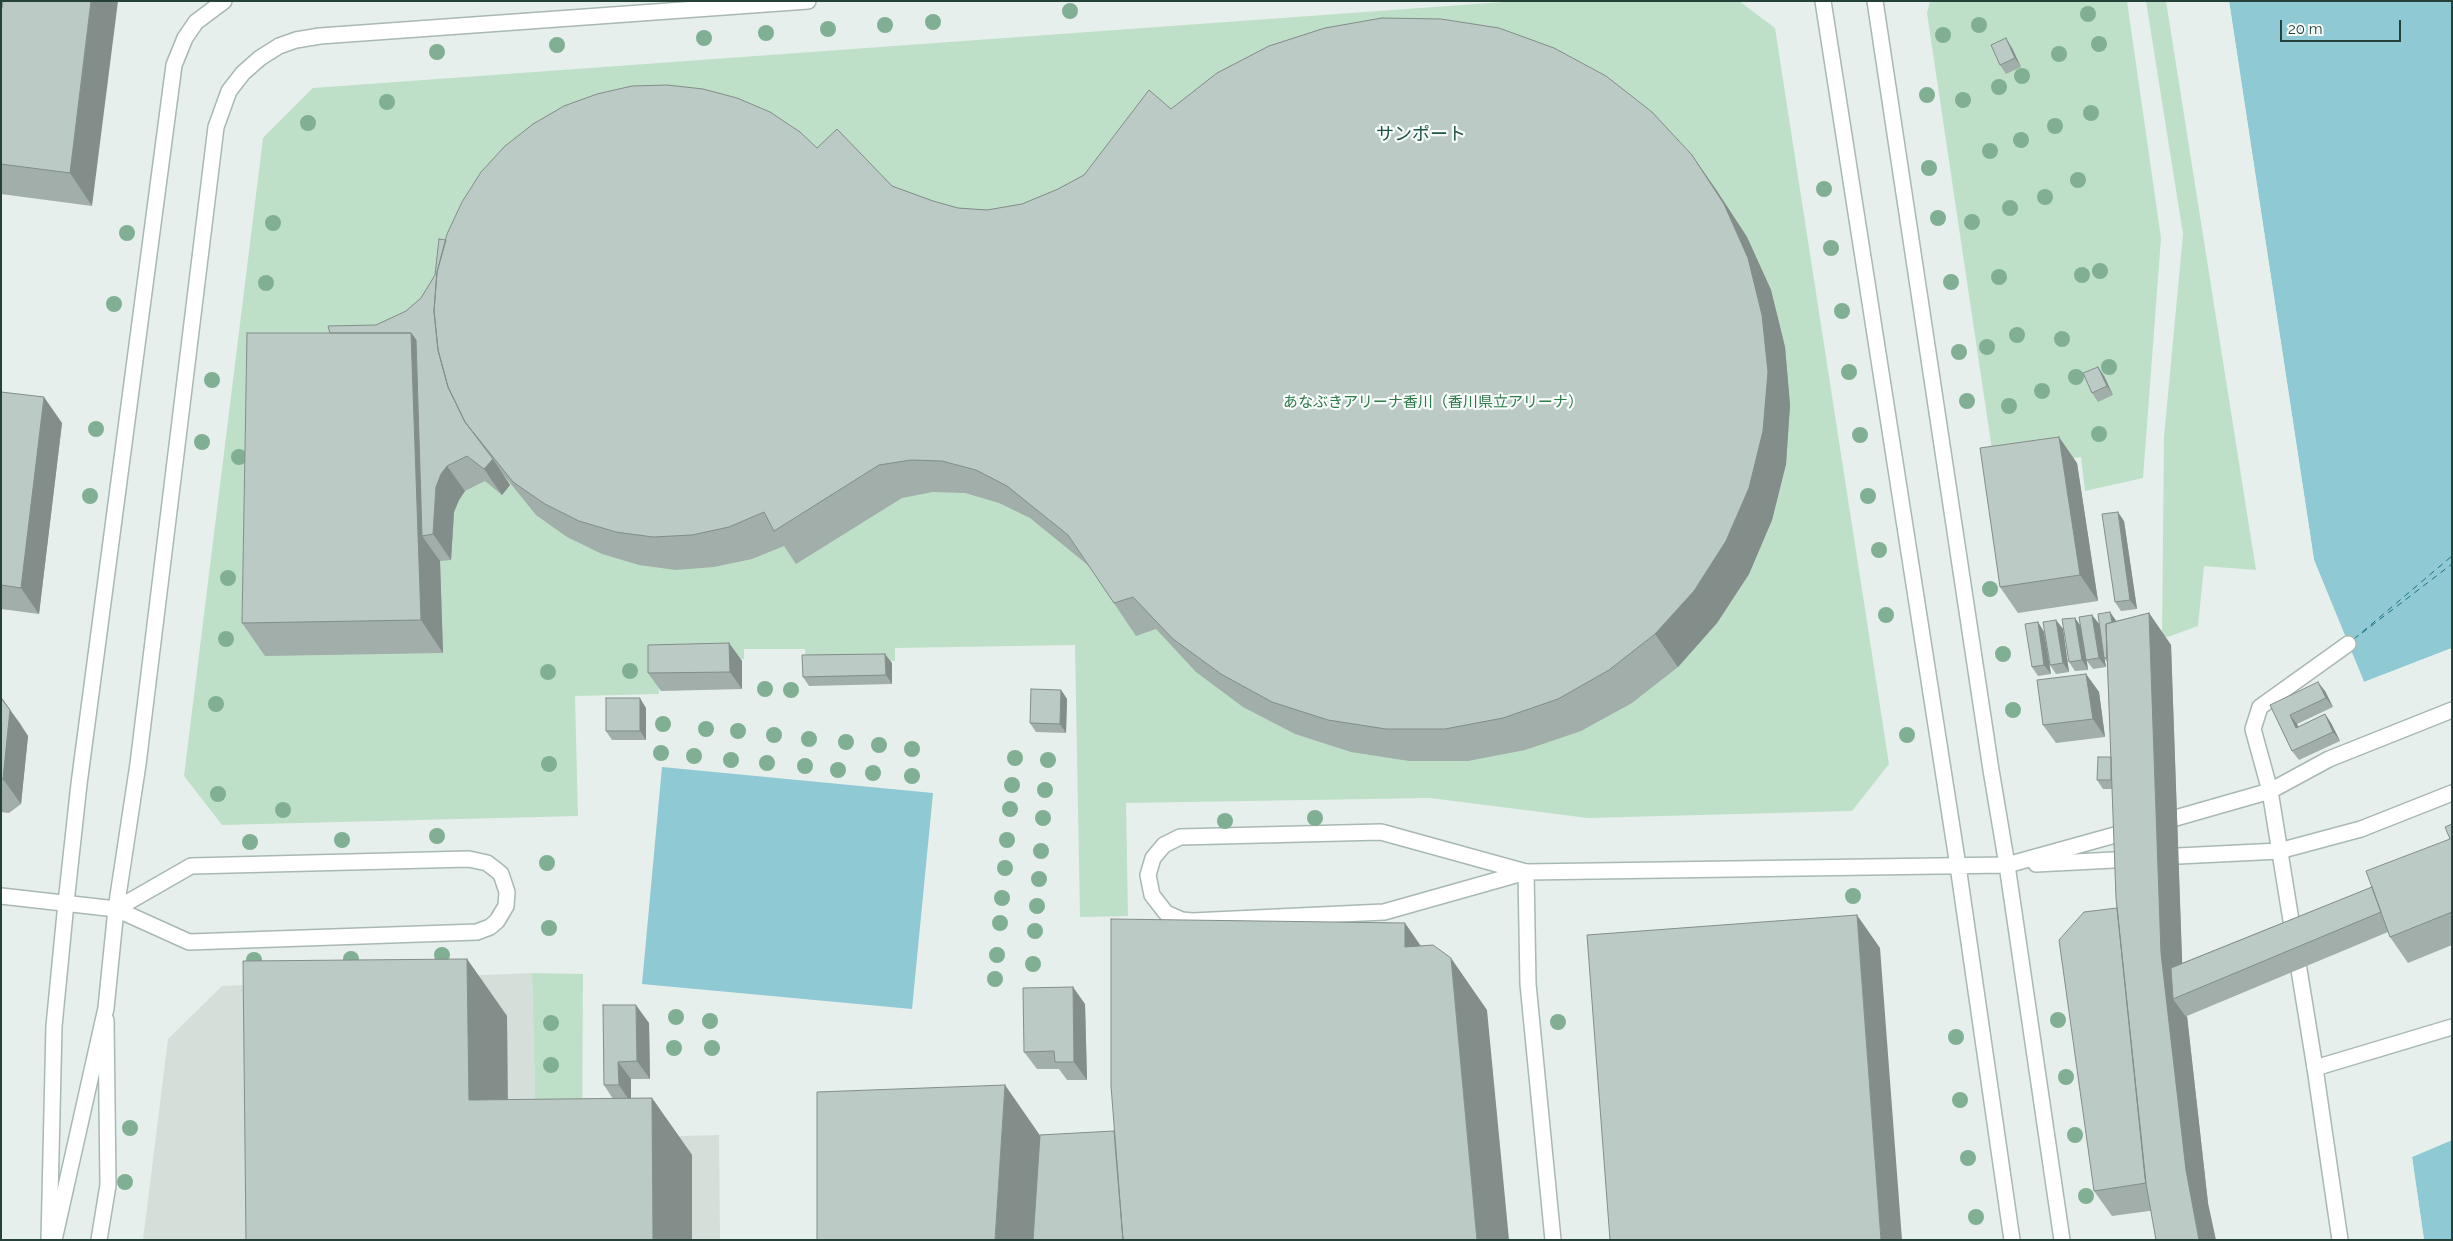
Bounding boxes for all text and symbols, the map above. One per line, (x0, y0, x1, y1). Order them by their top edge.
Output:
scale bar (2283, 10, 2404, 42)
text: 20 m (2288, 20, 2323, 38)
district label: サンポート (1376, 124, 1466, 146)
park label: あなぶきアリーナ香川（香川県立アリーナ） (1283, 393, 1583, 411)

